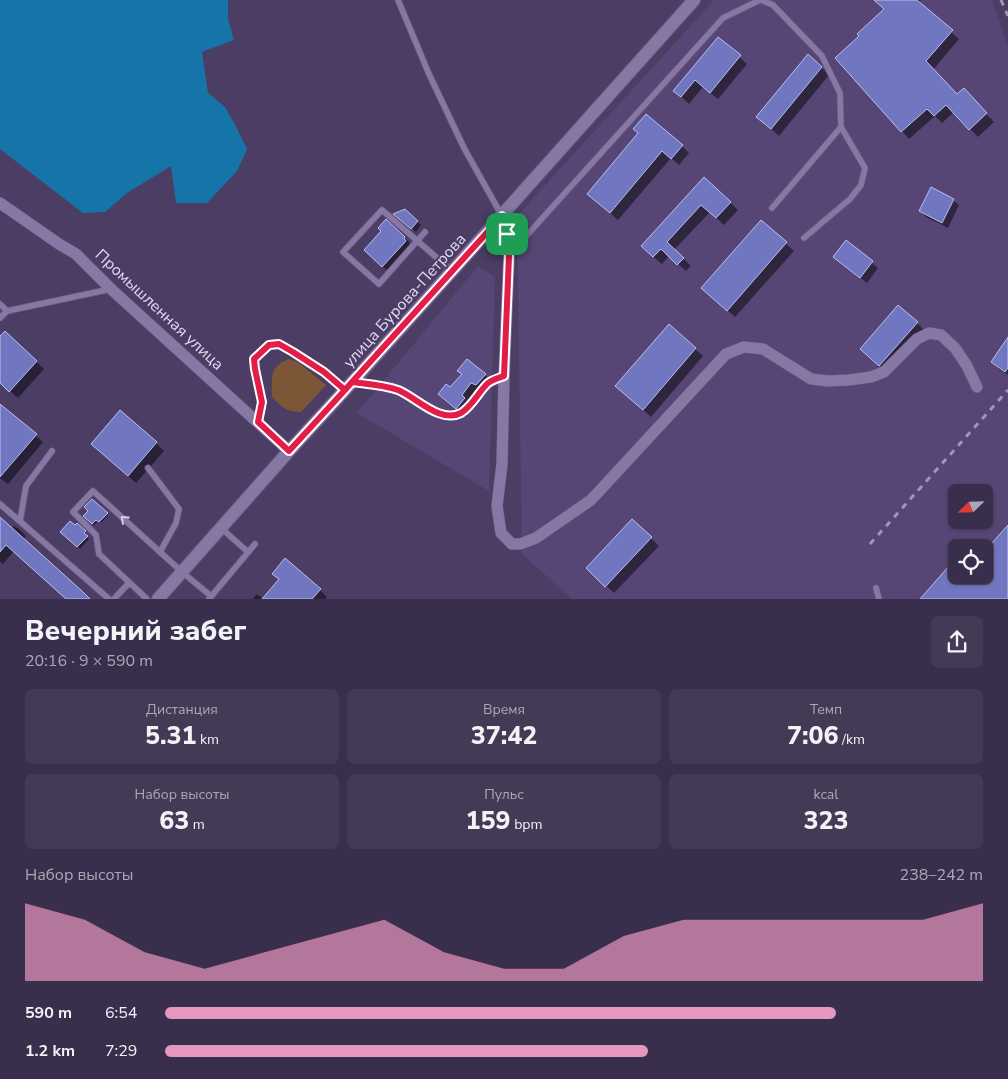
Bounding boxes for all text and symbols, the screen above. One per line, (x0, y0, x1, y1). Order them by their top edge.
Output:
pin (486, 213, 528, 255)
icon: arrive (493, 220, 521, 248)
street label: улица Бурова-Петрова (338, 229, 471, 373)
street label: Промышленная улица (90, 244, 228, 375)
north arrow (948, 484, 992, 529)
map controls (948, 484, 993, 584)
one-way arrow (121, 516, 130, 525)
button: locate (948, 539, 993, 584)
text: Вечерний забег (25, 612, 246, 650)
button: share (931, 616, 983, 668)
text: 20:16 · 9 × 590 m (25, 650, 153, 672)
text: Дистанция (146, 700, 218, 719)
text: Время (483, 700, 525, 719)
text: Темп (810, 700, 842, 719)
text: 5.31 (145, 719, 196, 753)
text: 37:42 (471, 719, 537, 753)
text: 7:06 (787, 719, 839, 753)
text: km (196, 730, 219, 749)
text: /km (839, 730, 865, 749)
text: Набор высоты (135, 785, 229, 804)
text: Пульс (484, 785, 524, 804)
text: kcal (814, 785, 838, 804)
text: 63 (159, 804, 189, 838)
text: 159 (466, 804, 511, 838)
text: 323 (803, 804, 849, 838)
text: m (189, 815, 205, 834)
text: bpm (511, 815, 542, 834)
text: Набор высоты (25, 864, 133, 886)
text: 238–242 m (900, 864, 983, 886)
text: 590 m (25, 1002, 72, 1024)
text: 6:54 (105, 1002, 137, 1024)
text: 1.2 km (25, 1040, 75, 1062)
text: 7:29 (105, 1040, 137, 1062)

